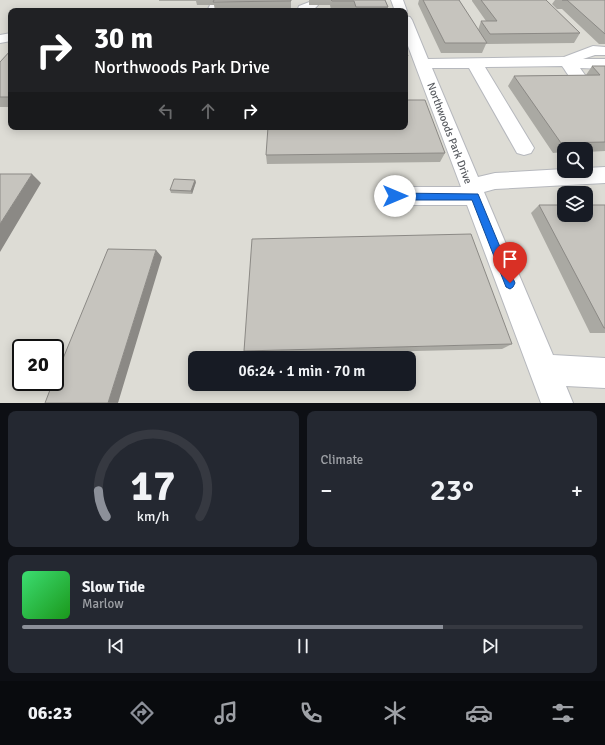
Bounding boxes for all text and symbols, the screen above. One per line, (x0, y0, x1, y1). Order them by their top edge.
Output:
text: 30 m (94, 22, 153, 56)
icon: right (28, 24, 80, 76)
text: Northwoods Park Drive (94, 56, 270, 78)
street label: Northwoods Park Drive (424, 81, 475, 186)
icon: left (155, 100, 177, 122)
icon: ahead (197, 100, 219, 122)
icon: right (239, 100, 261, 122)
map controls (557, 142, 593, 222)
button: search (557, 142, 593, 178)
position arrow (374, 175, 416, 217)
button: layers (557, 186, 593, 222)
pin (493, 242, 527, 283)
icon: arrive (499, 248, 521, 270)
speed limit sign: 20 (12, 339, 64, 391)
text: 06:24 · 1 min · 70 m (239, 362, 365, 380)
text: Climate (321, 452, 363, 468)
text: 17 (131, 461, 176, 512)
text: 23° (430, 472, 474, 509)
text: − (321, 477, 332, 504)
text: + (571, 477, 583, 504)
text: km/h (137, 508, 169, 525)
text: Slow Tide (82, 578, 145, 596)
text: Marlow (82, 596, 124, 612)
icon: previous (105, 635, 127, 657)
icon: pause (292, 635, 314, 657)
icon: next (479, 635, 501, 657)
icon: directions (128, 699, 156, 727)
icon: music (212, 699, 240, 727)
icon: phone (297, 699, 325, 727)
icon: climate (381, 699, 409, 727)
icon: car (465, 699, 493, 727)
icon: filters (549, 699, 577, 727)
text: 06:23 (28, 702, 72, 724)

